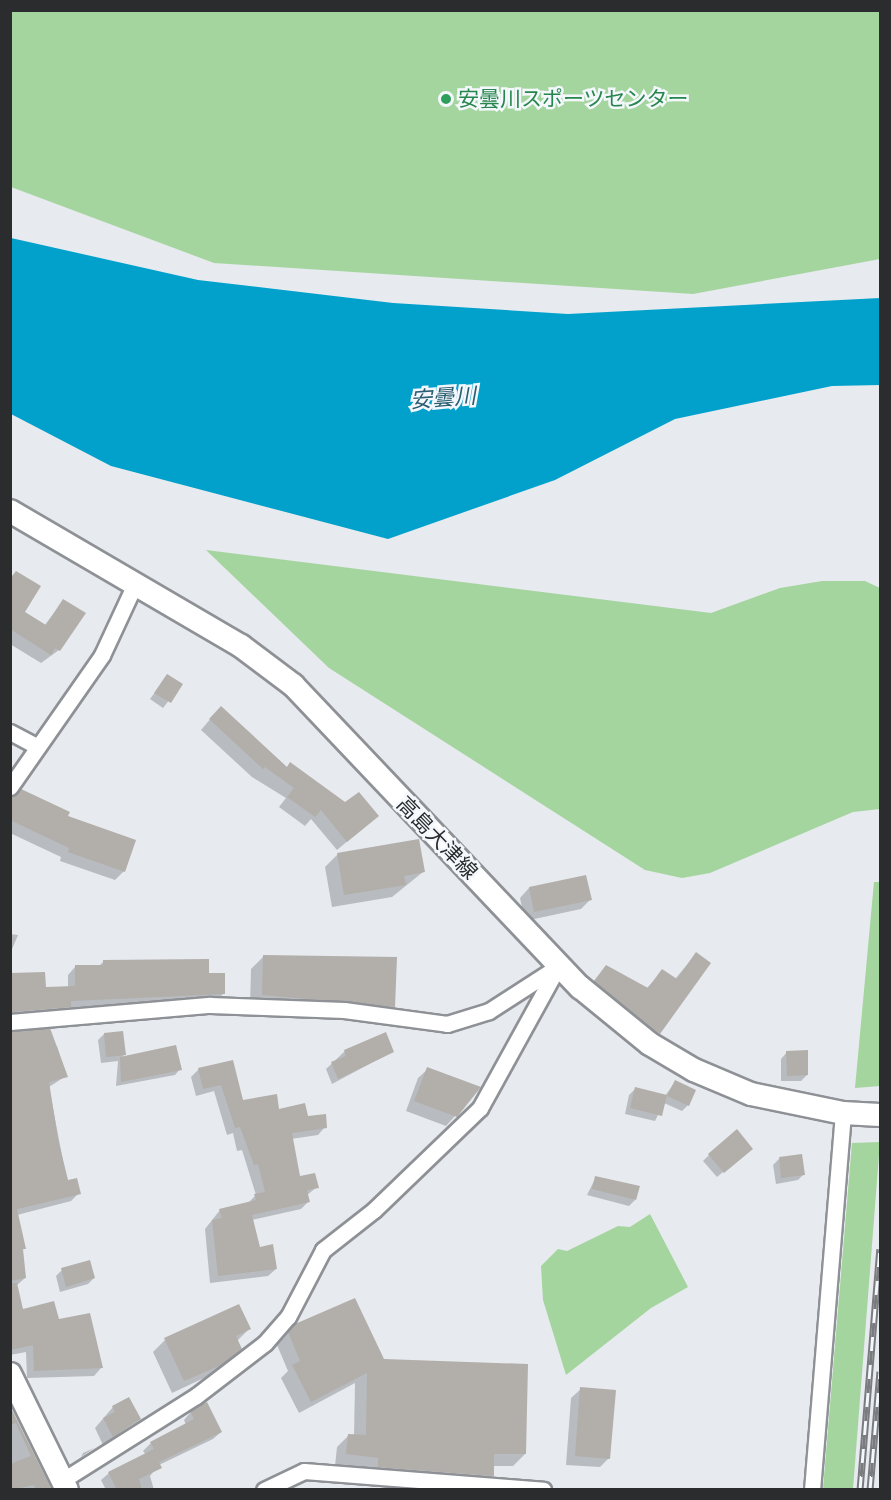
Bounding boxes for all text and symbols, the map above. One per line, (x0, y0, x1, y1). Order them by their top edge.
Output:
place label: 安曇川スポーツセンター (458, 86, 689, 112)
marker: 安曇川スポーツセンター (439, 92, 453, 106)
water label: 安曇川 (409, 383, 477, 413)
street label: 高島大津線 (391, 791, 483, 885)

